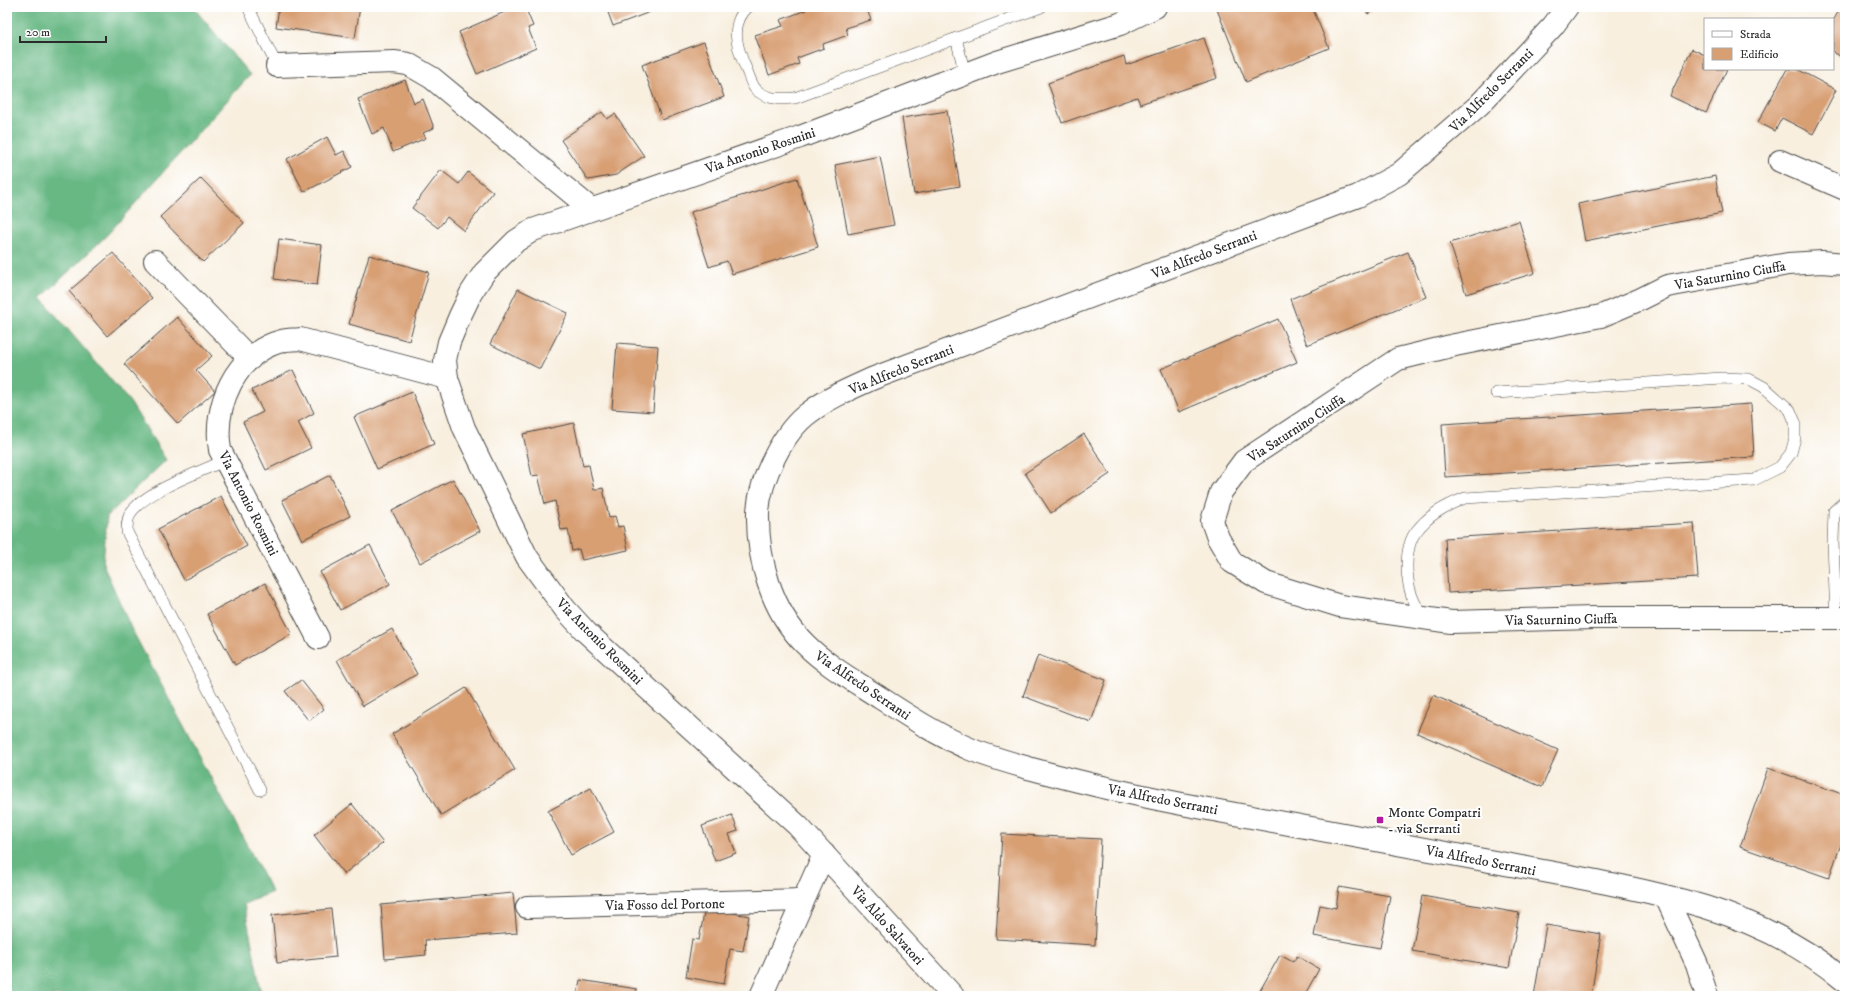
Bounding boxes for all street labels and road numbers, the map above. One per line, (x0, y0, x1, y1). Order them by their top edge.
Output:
street label: Via Alfredo Serranti (1445, 45, 1538, 137)
street label: Via Antonio Rosmini (702, 124, 818, 179)
street label: Via Alfredo Serranti (1148, 226, 1260, 284)
street label: Via Saturnino Ciuffa (1672, 257, 1787, 295)
street label: Via Alfredo Serranti (845, 341, 957, 400)
street label: Via Saturnino Ciuffa (1244, 391, 1349, 468)
street label: Via Antonio Rosmini (213, 447, 282, 559)
street label: Via Antonio Rosmini (551, 594, 647, 689)
street label: Via Saturnino Ciuffa (1504, 610, 1617, 630)
street label: Via Alfredo Serranti (810, 647, 914, 725)
street label: Via Alfredo Serranti (1105, 780, 1220, 820)
street label: Via Alfredo Serranti (1423, 841, 1538, 881)
street label: Via Aldo Salvatori (846, 881, 928, 969)
street label: Via Fosso del Portone (604, 895, 725, 915)

